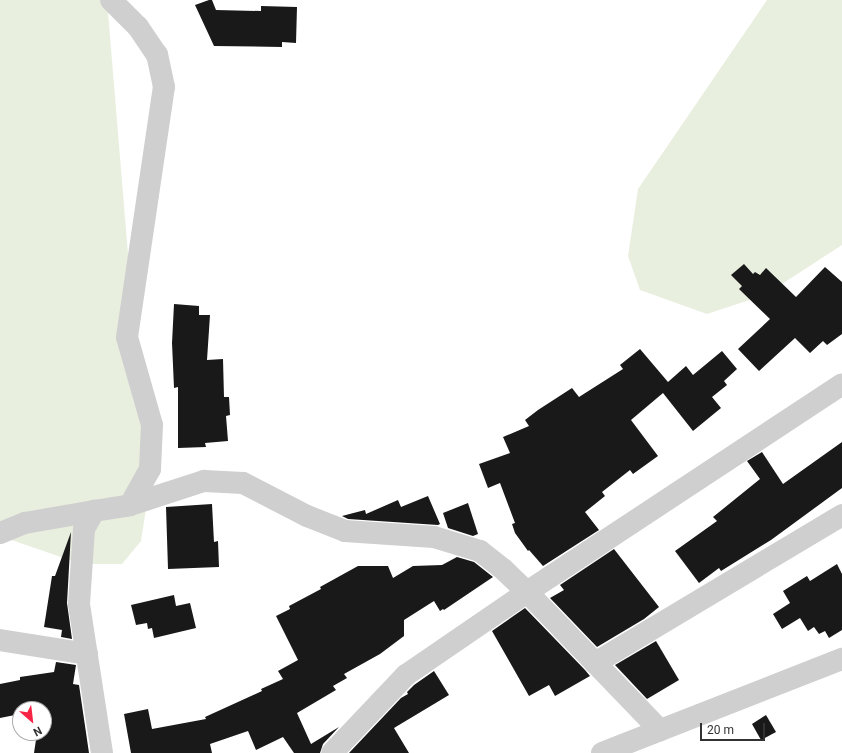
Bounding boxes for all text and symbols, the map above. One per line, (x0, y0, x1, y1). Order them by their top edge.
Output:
north arrow (12, 701, 52, 741)
scale bar (702, 715, 767, 741)
text: 20 m (707, 723, 734, 737)
text: N (31, 724, 44, 739)

